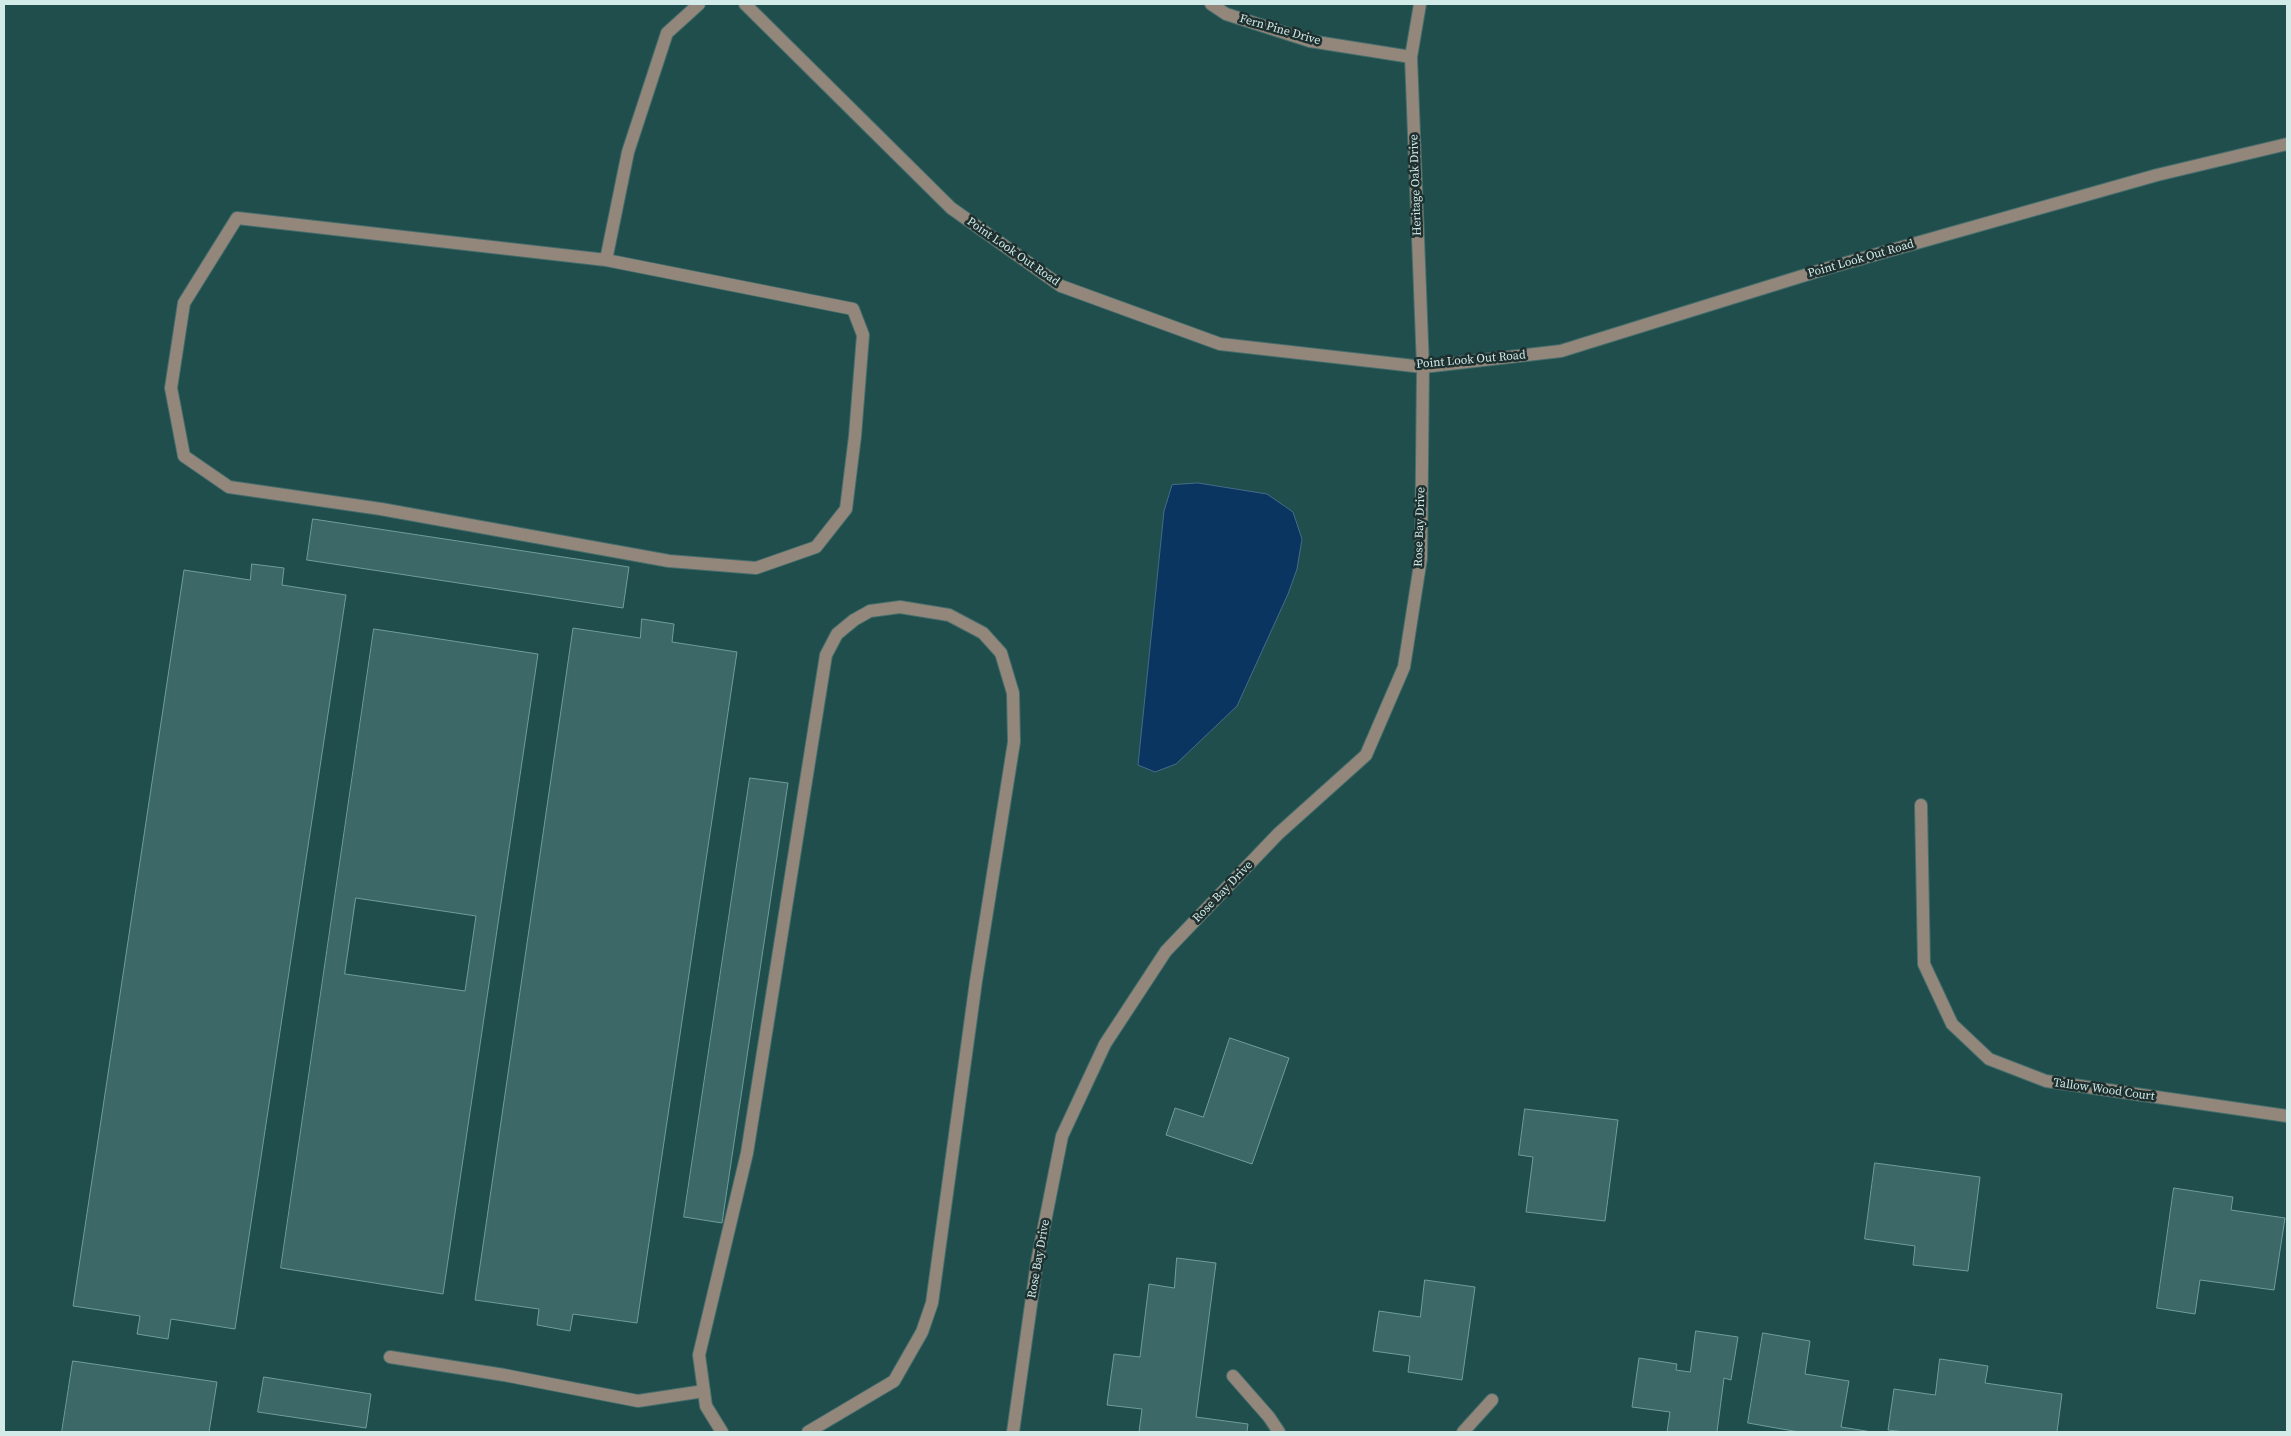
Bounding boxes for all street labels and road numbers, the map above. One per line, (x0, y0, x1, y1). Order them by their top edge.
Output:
street label: Fern Pine Drive (1238, 12, 1322, 48)
street label: Heritage Oak Drive (1407, 134, 1425, 236)
street label: Point Look Out Road (964, 215, 1062, 289)
street label: Point Look Out Road (1806, 237, 1916, 281)
street label: Point Look Out Road (1416, 348, 1526, 372)
street label: Rose Bay Drive (1411, 487, 1429, 567)
street label: Rose Bay Drive (1190, 858, 1256, 926)
street label: Tallow Wood Court (2052, 1076, 2156, 1104)
street label: Rose Bay Drive (1025, 1218, 1053, 1300)

